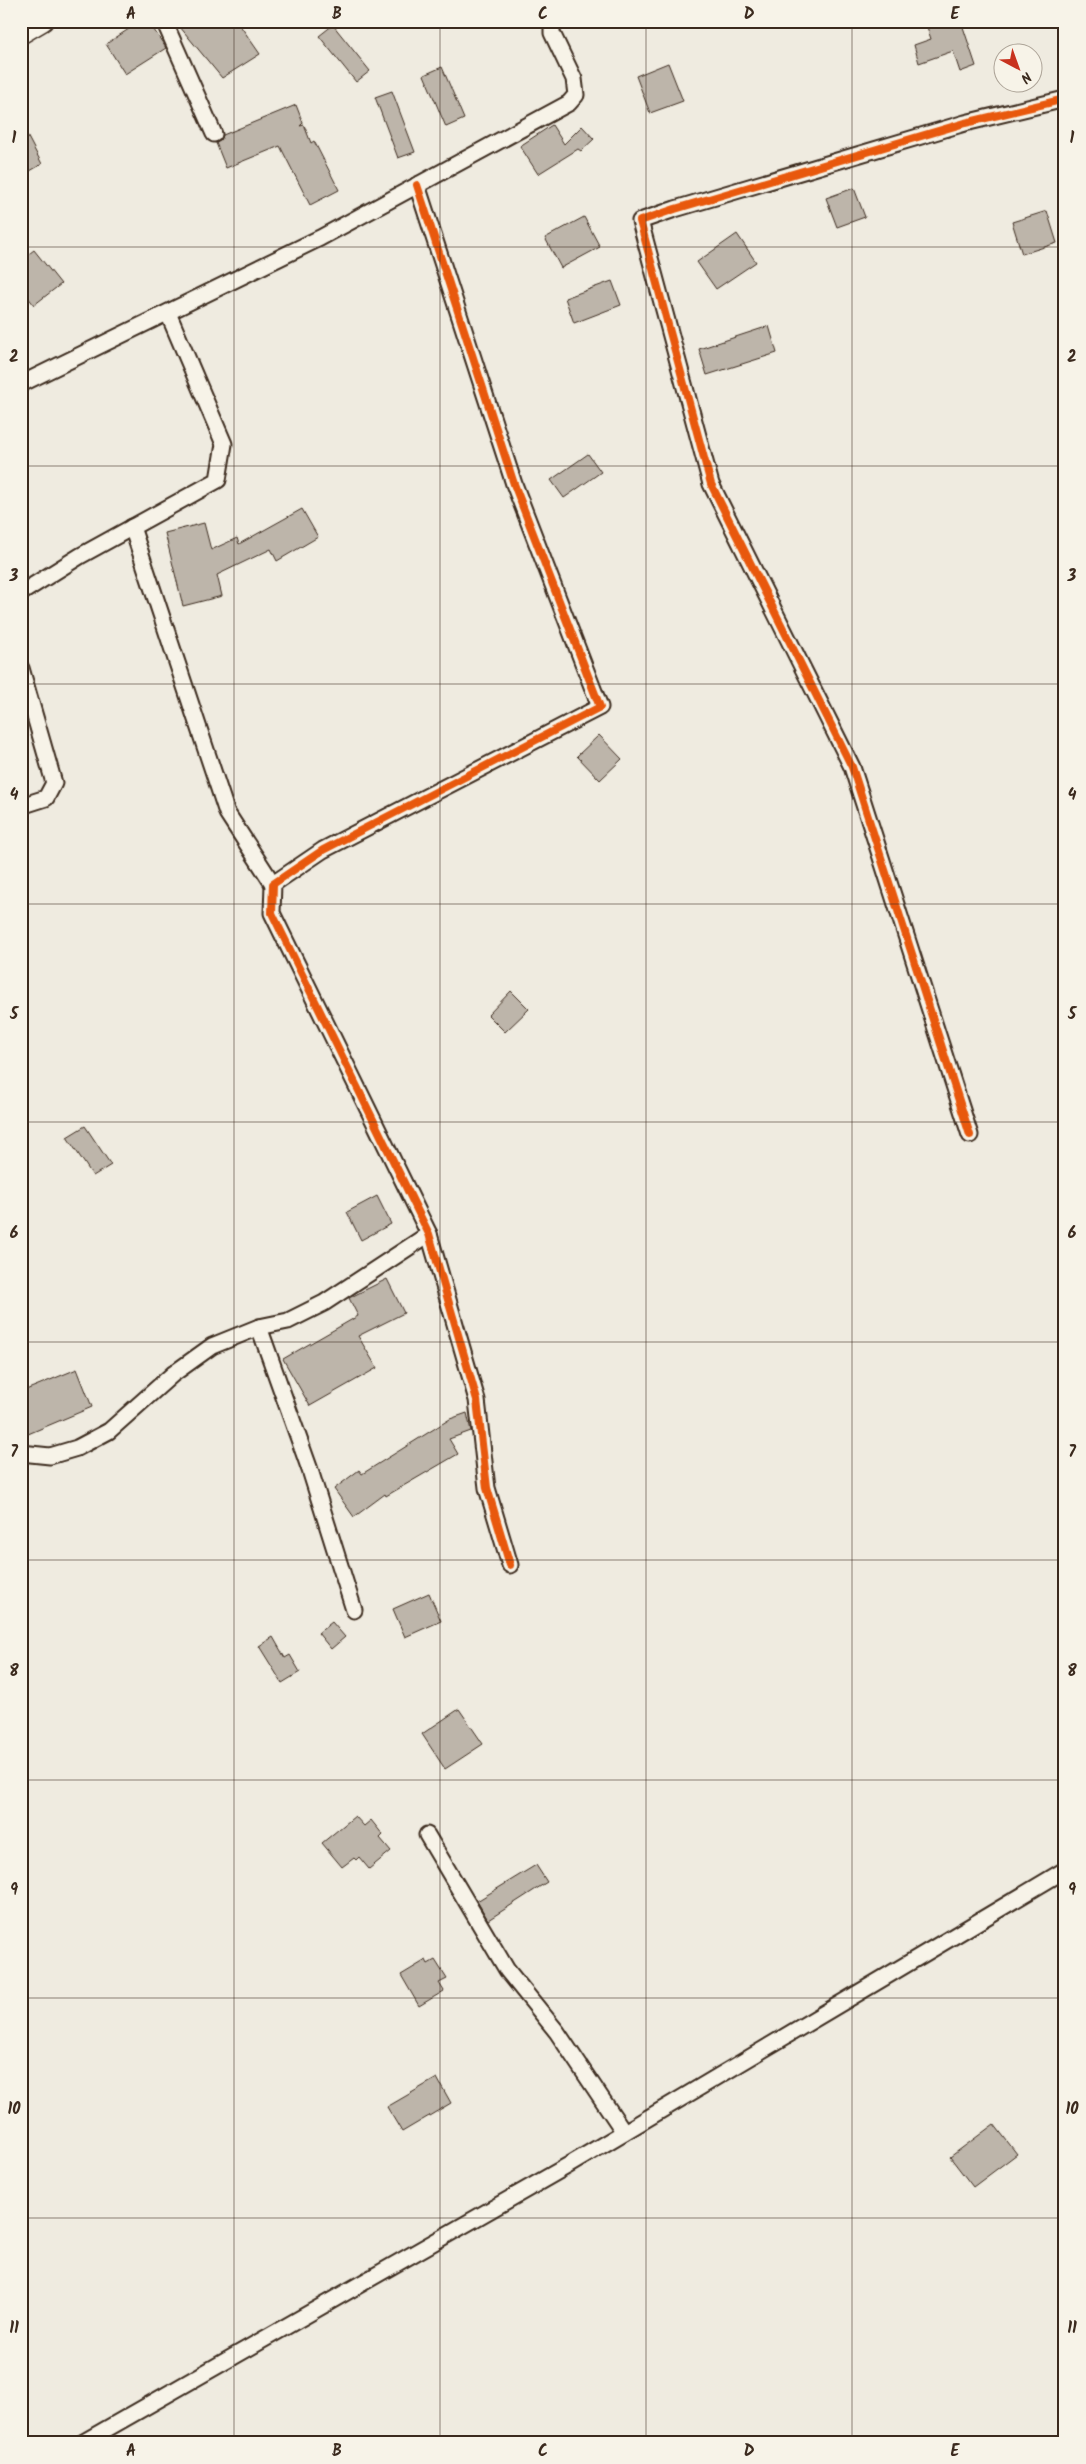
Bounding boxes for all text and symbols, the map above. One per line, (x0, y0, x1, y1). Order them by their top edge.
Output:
text: A (126, 2, 136, 27)
text: B (332, 2, 342, 27)
text: C (538, 2, 548, 27)
text: D (744, 2, 755, 27)
text: E (951, 2, 961, 27)
north arrow (994, 42, 1044, 92)
text: N (1015, 66, 1036, 88)
text: 1 (12, 126, 17, 151)
text: 1 (1070, 126, 1075, 151)
text: 2 (9, 345, 19, 370)
text: 2 (1067, 345, 1077, 370)
text: 3 (9, 564, 19, 589)
text: 3 (1067, 564, 1077, 589)
text: 4 (10, 783, 19, 808)
text: 4 (1068, 783, 1077, 808)
text: 5 (9, 1002, 20, 1027)
text: 5 (1067, 1002, 1078, 1027)
text: 6 (10, 1221, 19, 1246)
text: 6 (1068, 1221, 1077, 1246)
text: 7 (10, 1440, 18, 1465)
text: 7 (1068, 1440, 1076, 1465)
text: 8 (9, 1659, 19, 1684)
text: 8 (1067, 1659, 1077, 1684)
text: 9 (10, 1878, 18, 1903)
text: 9 (1068, 1878, 1076, 1903)
text: 10 (7, 2097, 21, 2122)
text: 10 (1065, 2097, 1079, 2122)
text: 11 (9, 2316, 19, 2341)
text: 11 (1067, 2316, 1077, 2341)
text: A (126, 2439, 136, 2464)
text: B (332, 2439, 342, 2464)
text: C (538, 2439, 548, 2464)
text: D (744, 2439, 755, 2464)
text: E (951, 2439, 961, 2464)

